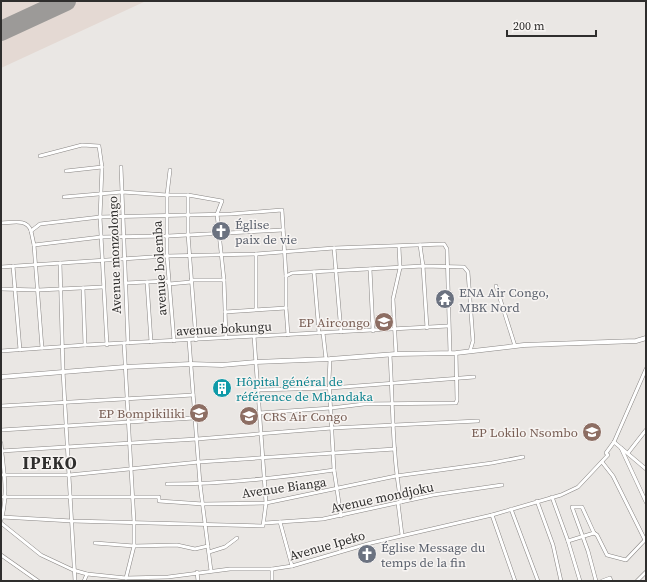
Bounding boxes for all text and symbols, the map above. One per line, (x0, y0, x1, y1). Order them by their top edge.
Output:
scale bar (507, 12, 596, 38)
text: 200 m (513, 18, 545, 34)
street label: Avenue monzolongo (104, 196, 125, 314)
place label: Église paix de vie (235, 216, 297, 248)
street label: avenue bolemba (149, 220, 170, 316)
church icon: Église paix de vie (210, 220, 232, 242)
place label: ENA Air Congo, MBK Nord (459, 284, 549, 316)
temple icon: ENA Air Congo, MBK Nord (434, 288, 456, 310)
school or university icon: EP Aircongo (373, 311, 395, 333)
place label: EP Aircongo (298, 314, 370, 331)
street label: avenue bokungu (176, 317, 273, 339)
place label: Hôpital général de référence de Mbandaka (236, 373, 373, 405)
building icon: Hôpital général de référence de Mbandaka (211, 377, 233, 399)
school or university icon: EP Bompikiliki (188, 402, 210, 424)
place label: EP Bompikiliki (98, 405, 185, 422)
school or university icon: CRS Air Congo (238, 405, 260, 427)
place label: CRS Air Congo (263, 408, 347, 425)
school or university icon: EP Lokilo Nsombo (581, 421, 603, 443)
place label: EP Lokilo Nsombo (471, 424, 578, 441)
district label: IPEKO (22, 451, 78, 475)
street label: Avenue Bianga (241, 473, 328, 502)
street label: Avenue mondjoku (329, 478, 436, 517)
street label: Avenue Ipeko (287, 527, 367, 564)
place label: Église Message du temps de la fin (381, 539, 486, 571)
church icon: Église Message du temps de la fin (356, 543, 378, 565)

